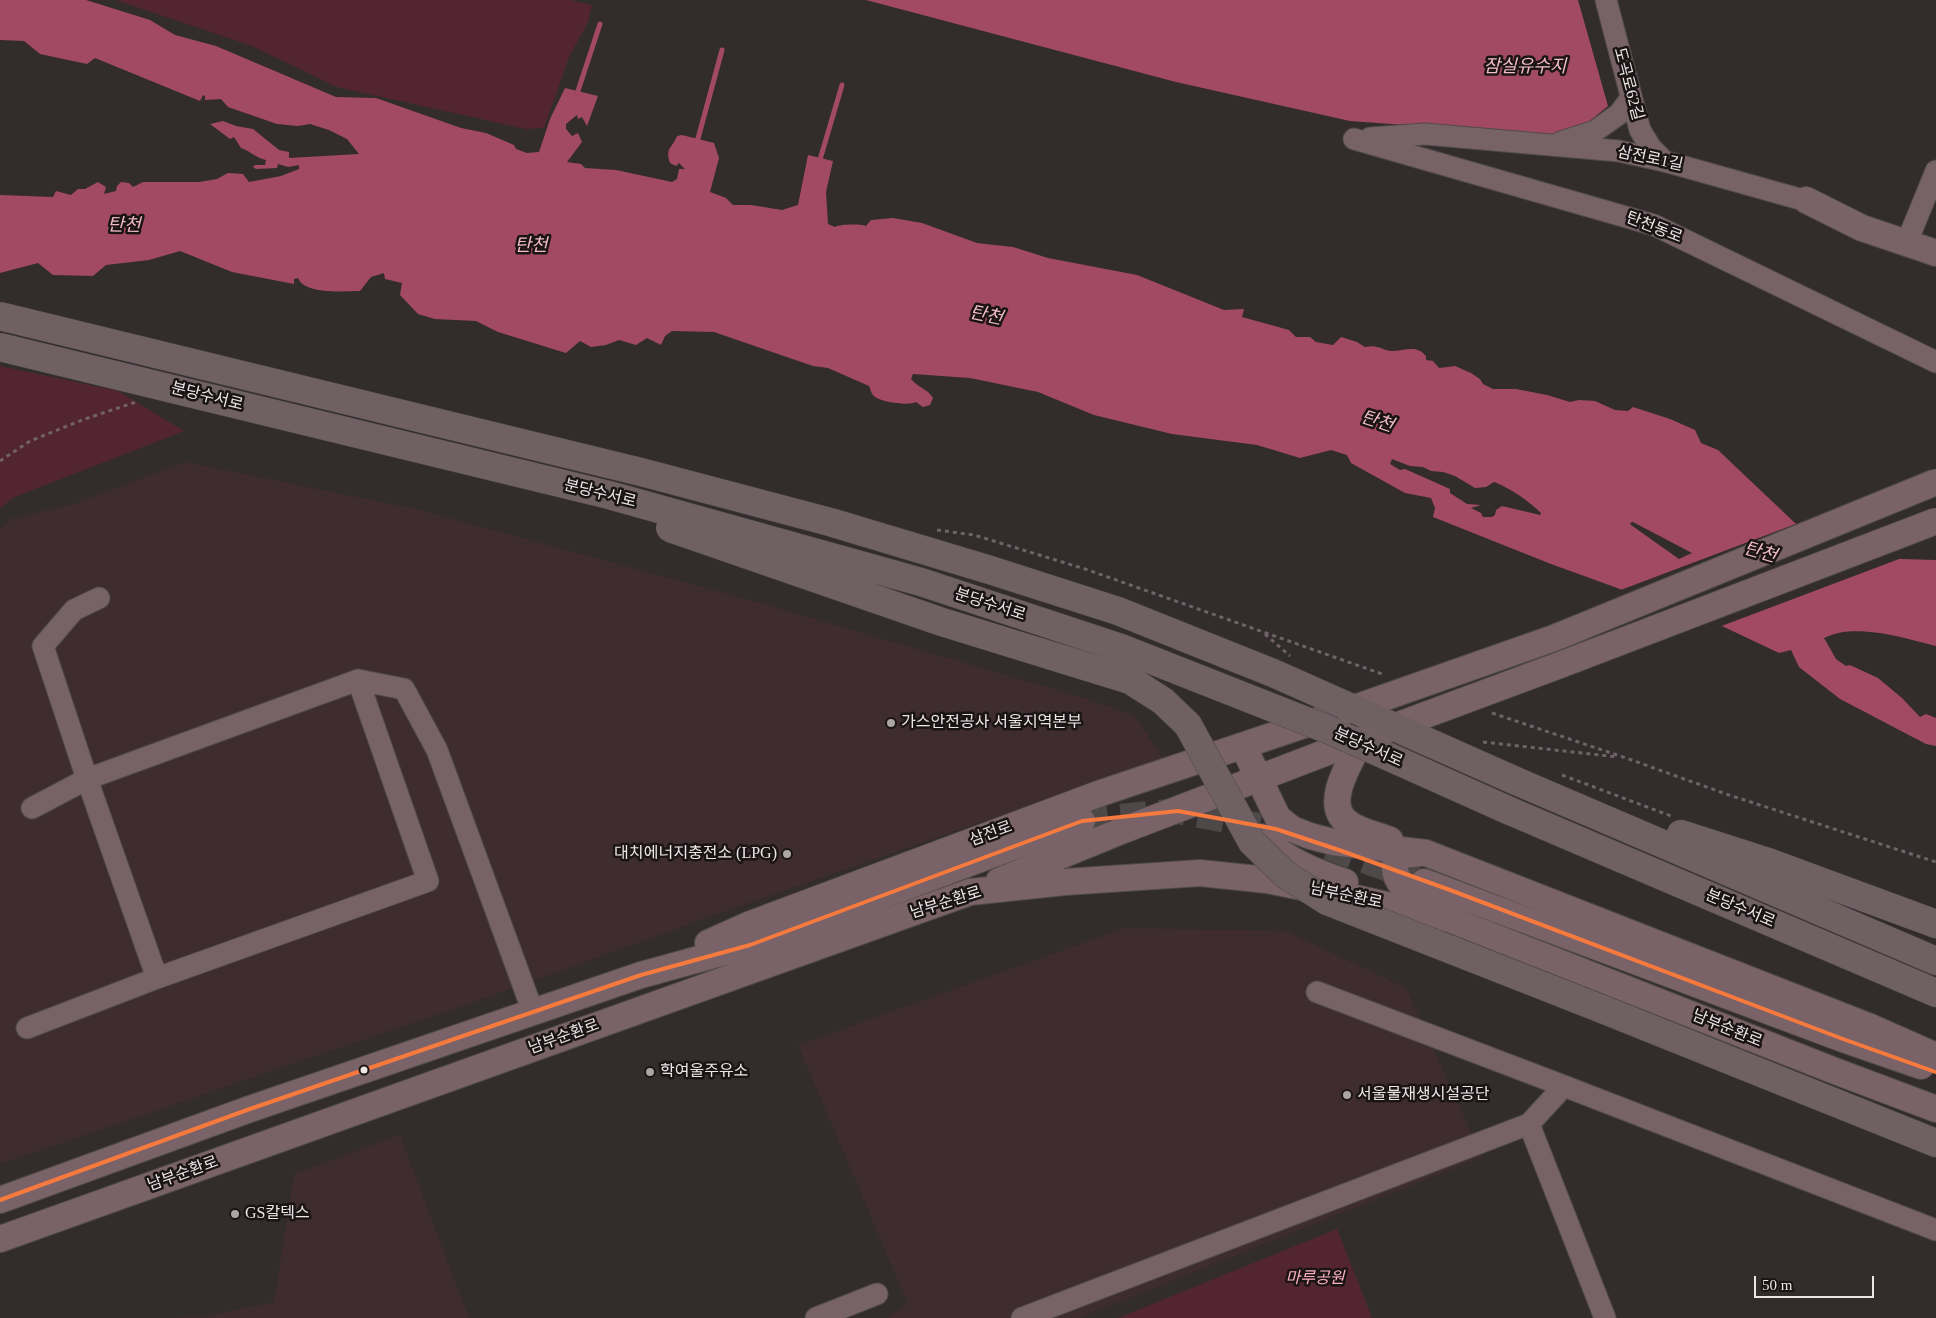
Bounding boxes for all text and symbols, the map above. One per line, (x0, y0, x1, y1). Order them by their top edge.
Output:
street label: 도곡로62길 (1609, 45, 1647, 123)
water label: 잠실유수지 (1484, 56, 1566, 78)
street label: 삼전로1길 (1615, 143, 1685, 175)
street label: 탄천동로 (1623, 208, 1685, 248)
water label: 탄천 (107, 215, 141, 237)
water label: 탄천 (514, 235, 548, 257)
water label: 탄천 (968, 302, 1004, 330)
street label: 분당수서로 (169, 379, 245, 415)
water label: 탄천 (1358, 407, 1396, 437)
street label: 분당수서로 (562, 476, 638, 512)
water label: 탄천 (1741, 538, 1779, 568)
street label: 분당수서로 (952, 584, 1028, 626)
place label: 가스안전공사 서울지역본부 (901, 713, 1082, 733)
marker: 가스안전공사 서울지역본부 (885, 717, 897, 729)
street label: 분당수서로 (1330, 724, 1406, 772)
street label: 삼전로 (967, 817, 1015, 851)
place label: 대치에너지충전소 (LPG) (614, 844, 777, 864)
marker: 대치에너지충전소 (LPG) (781, 848, 793, 860)
street label: 남부순환로 (1308, 879, 1384, 913)
street label: 남부순환로 (908, 883, 984, 923)
street label: 분당수서로 (1702, 886, 1778, 932)
street label: 남부순환로 (1689, 1006, 1765, 1052)
street label: 남부순환로 (526, 1015, 602, 1059)
place label: 학여울주유소 (660, 1062, 748, 1082)
unlabelled marker (359, 1065, 369, 1075)
marker: 학여울주유소 (644, 1066, 656, 1078)
place label: 서울물재생시설공단 (1357, 1085, 1489, 1105)
marker: 서울물재생시설공단 (1341, 1089, 1353, 1101)
street label: 남부순환로 (145, 1152, 221, 1196)
place label: GS칼텍스 (245, 1204, 310, 1224)
marker: GS칼텍스 (229, 1208, 241, 1220)
scale bar (1756, 1266, 1876, 1298)
park label: 마루공원 (1286, 1269, 1344, 1289)
text: 50 m (1762, 1277, 1792, 1293)

